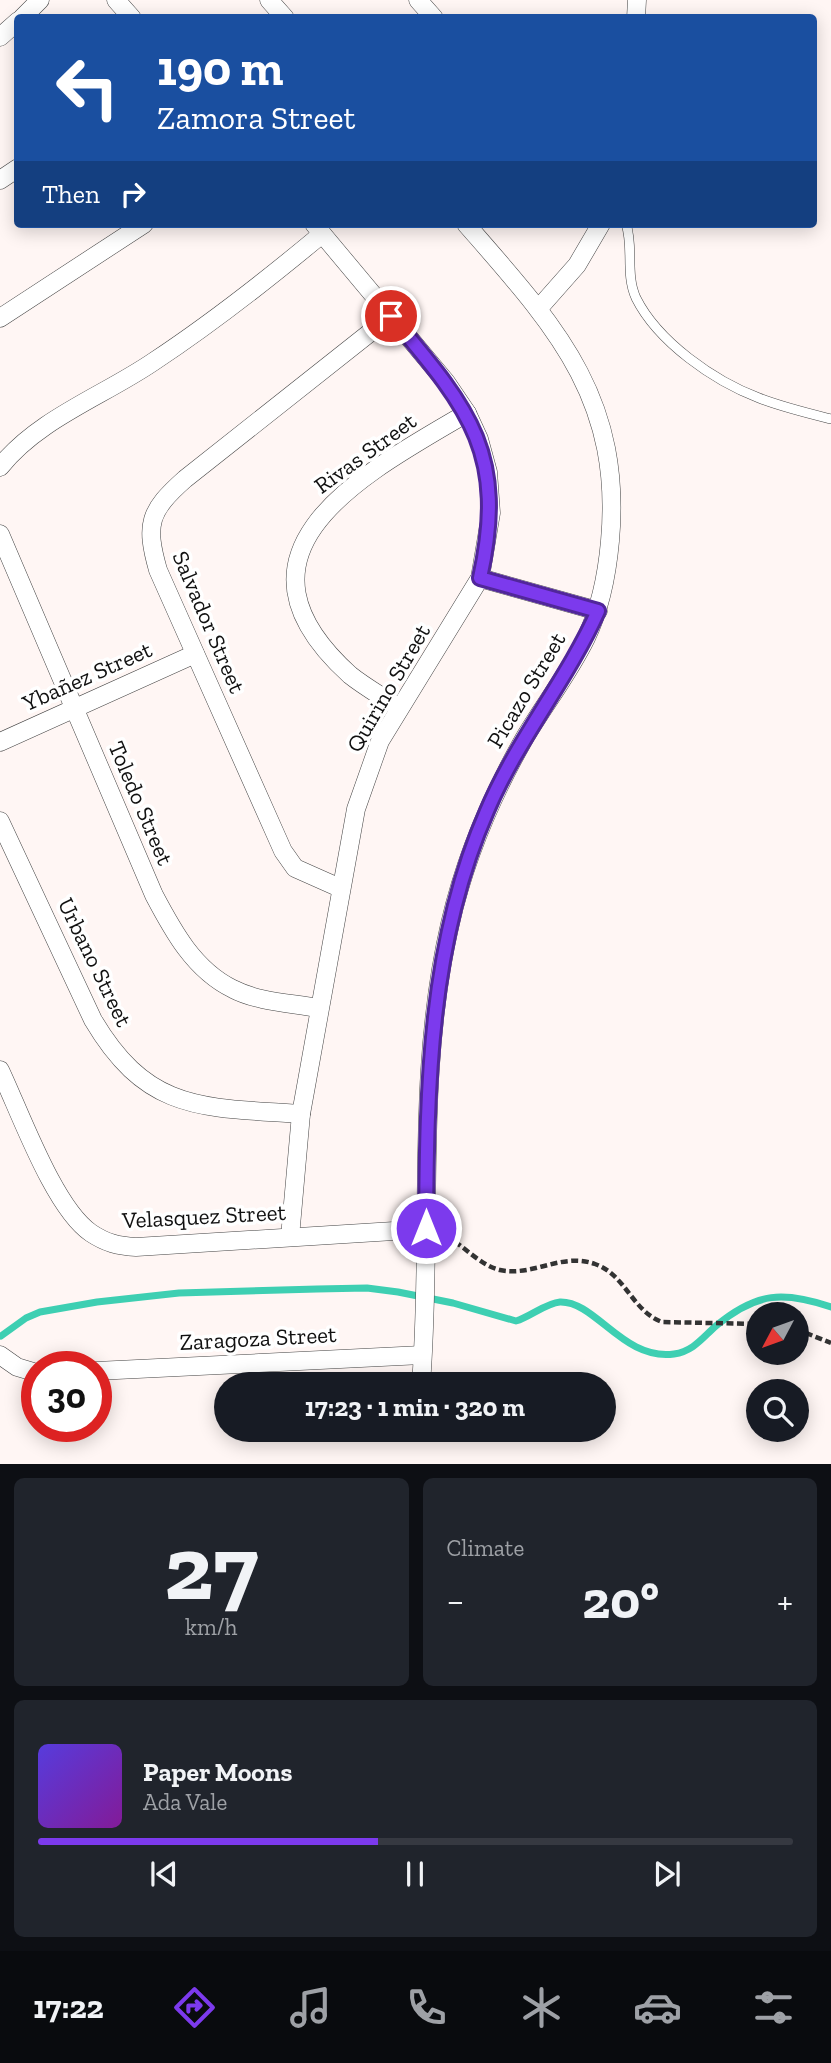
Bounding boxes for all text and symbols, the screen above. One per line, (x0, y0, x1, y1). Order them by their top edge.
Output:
text: 190 m (157, 39, 283, 98)
icon: left (42, 42, 133, 133)
text: Zamora Street (157, 99, 355, 137)
icon: right (114, 175, 152, 213)
text: Then (42, 178, 100, 210)
pin (361, 286, 421, 346)
icon: arrive (372, 297, 410, 335)
street label: Rivas Street (309, 406, 422, 499)
street label: Salvador Street (167, 547, 252, 698)
street label: Quirino Street (340, 619, 436, 757)
street label: Picazo Street (481, 627, 572, 753)
street label: Ybañez Street (17, 635, 156, 717)
street label: Toledo Street (102, 737, 180, 870)
street label: Urbano Street (52, 893, 138, 1031)
position arrow (389, 1191, 463, 1265)
street label: Velasquez Street (120, 1198, 287, 1234)
north arrow (746, 1302, 808, 1365)
map controls (746, 1302, 809, 1442)
street label: Zaragoza Street (179, 1320, 338, 1356)
speed limit sign: 30 (21, 1351, 112, 1442)
button: search (746, 1379, 809, 1442)
text: 17:23 · 1 min · 320 m (305, 1391, 525, 1423)
text: 27 (164, 1513, 258, 1622)
text: Climate (447, 1534, 524, 1562)
text: 20° (582, 1569, 659, 1631)
text: − (447, 1578, 464, 1624)
text: + (777, 1578, 793, 1624)
text: km/h (185, 1613, 238, 1641)
text: Paper Moons (143, 1756, 292, 1788)
text: Ada Vale (143, 1788, 227, 1816)
icon: previous (145, 1855, 183, 1893)
icon: pause (396, 1855, 434, 1893)
icon: next (648, 1855, 686, 1893)
icon: directions (170, 1983, 219, 2032)
icon: music (286, 1983, 335, 2032)
icon: phone (402, 1983, 451, 2032)
icon: climate (517, 1983, 566, 2032)
icon: car (633, 1983, 682, 2032)
icon: filters (749, 1983, 798, 2032)
text: 17:22 (33, 1988, 104, 2026)

